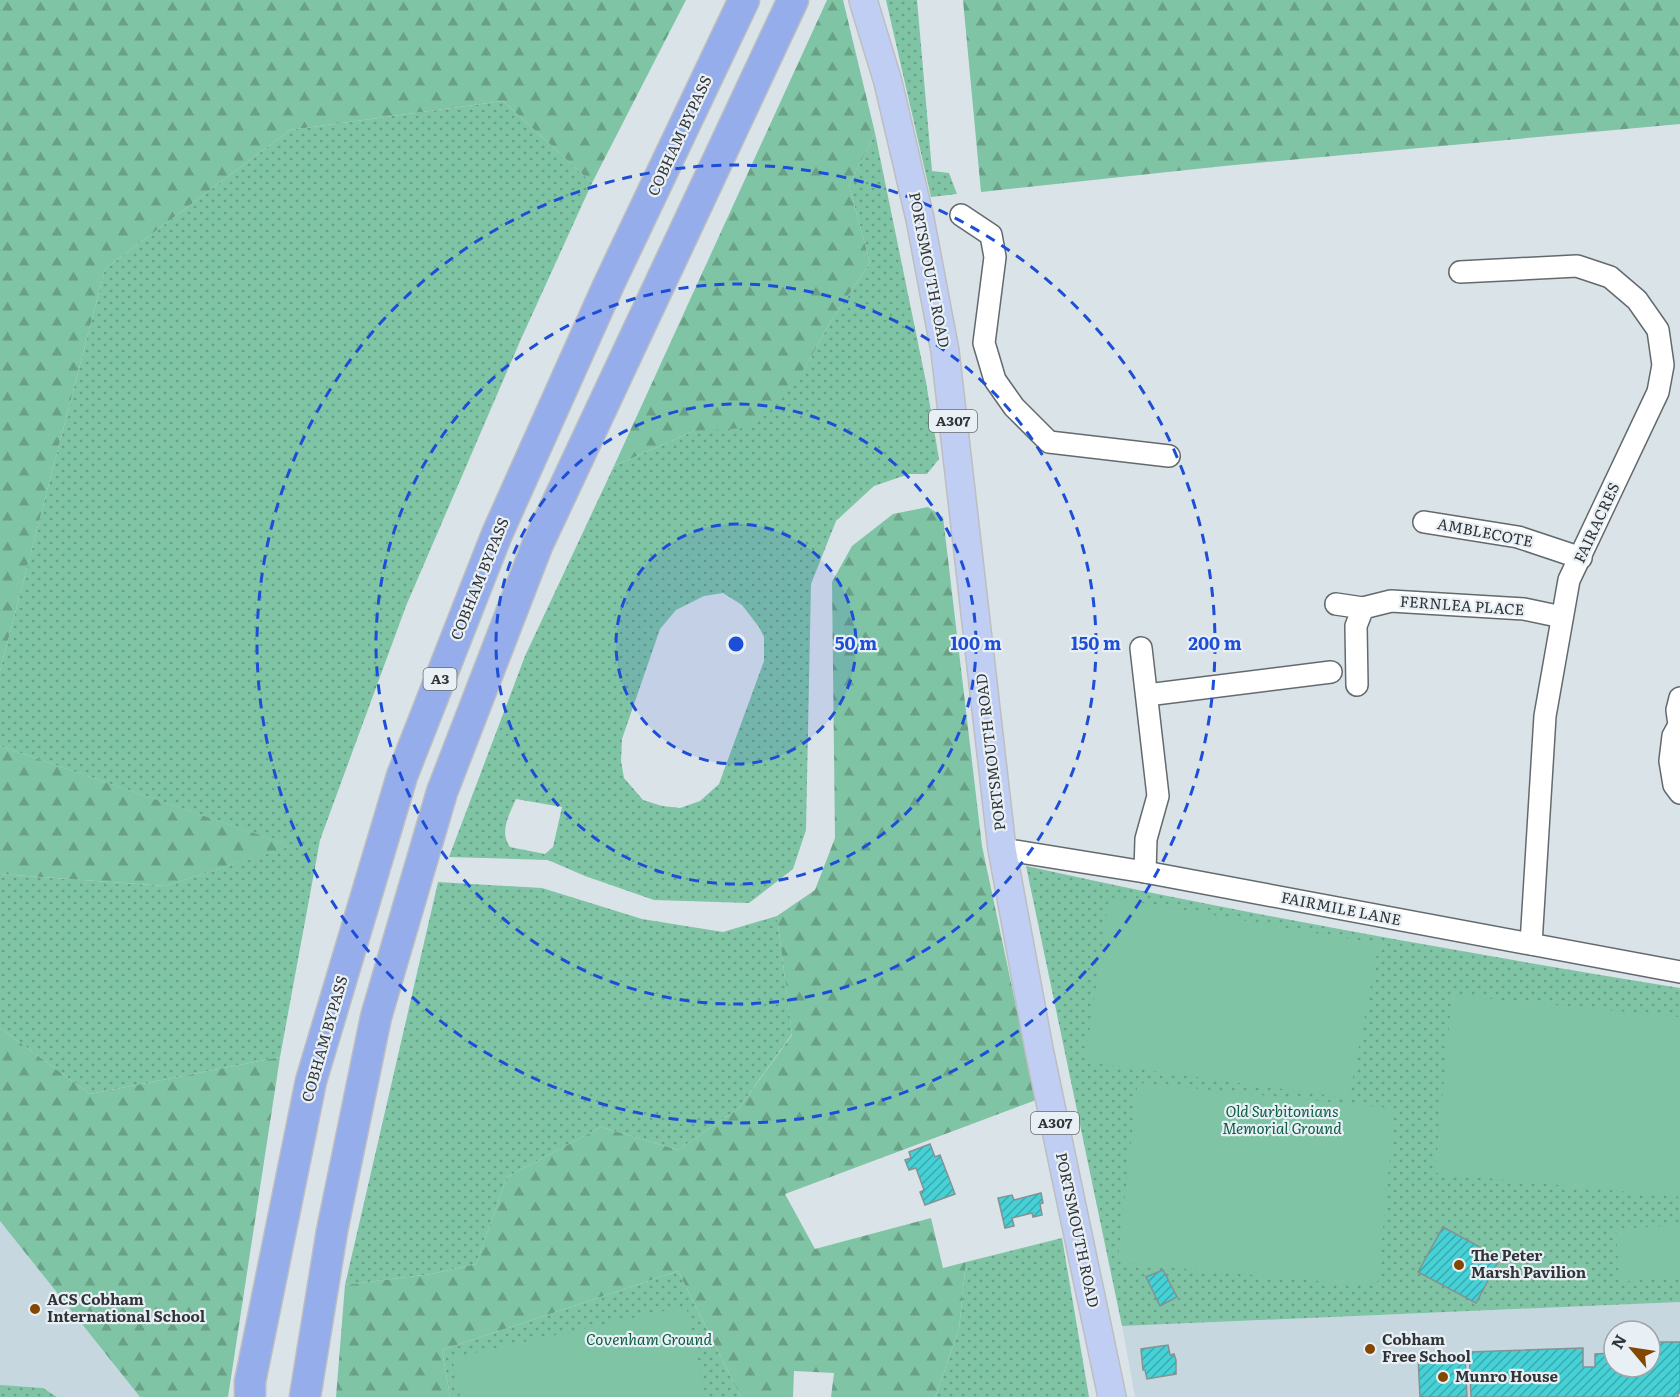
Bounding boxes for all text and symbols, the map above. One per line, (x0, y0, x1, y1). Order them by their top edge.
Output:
street label: COBHAM BYPASS (641, 71, 717, 199)
street label: PORTSMOUTH ROAD (904, 190, 957, 350)
road number: A307 (929, 410, 977, 432)
street label: FAIRACRES (1567, 478, 1624, 566)
street label: AMBLECOTE (1435, 511, 1535, 552)
street label: COBHAM BYPASS (444, 514, 514, 643)
street label: FERNLEA PLACE (1399, 589, 1525, 620)
text: 50 m (835, 629, 877, 656)
text: 100 m (950, 629, 1002, 656)
text: 150 m (1071, 629, 1121, 656)
text: 200 m (1188, 629, 1242, 656)
centre of rings (726, 634, 746, 654)
road number: A3 (424, 668, 456, 690)
street label: PORTSMOUTH ROAD (968, 672, 1011, 832)
street label: FAIRMILE LANE (1279, 885, 1403, 930)
street label: COBHAM BYPASS (295, 973, 353, 1104)
park label: Old Surbitonians Memorial Ground (1222, 1099, 1342, 1139)
road number: A307 (1031, 1112, 1079, 1134)
street label: PORTSMOUTH ROAD (1051, 1150, 1106, 1309)
place label: The Peter Marsh Pavilion (1471, 1243, 1587, 1283)
marker: The Peter Marsh Pavilion (1452, 1258, 1466, 1272)
place label: ACS Cobham International School (47, 1287, 206, 1327)
marker: ACS Cobham International School (28, 1302, 42, 1316)
north arrow (1602, 1319, 1662, 1379)
park label: Covenham Ground (586, 1327, 712, 1350)
place label: Cobham Free School (1382, 1327, 1472, 1367)
text: N (1604, 1330, 1632, 1353)
marker: Cobham Free School (1363, 1342, 1377, 1356)
place label: Munro House (1455, 1364, 1558, 1387)
marker: Munro House (1436, 1370, 1450, 1384)

